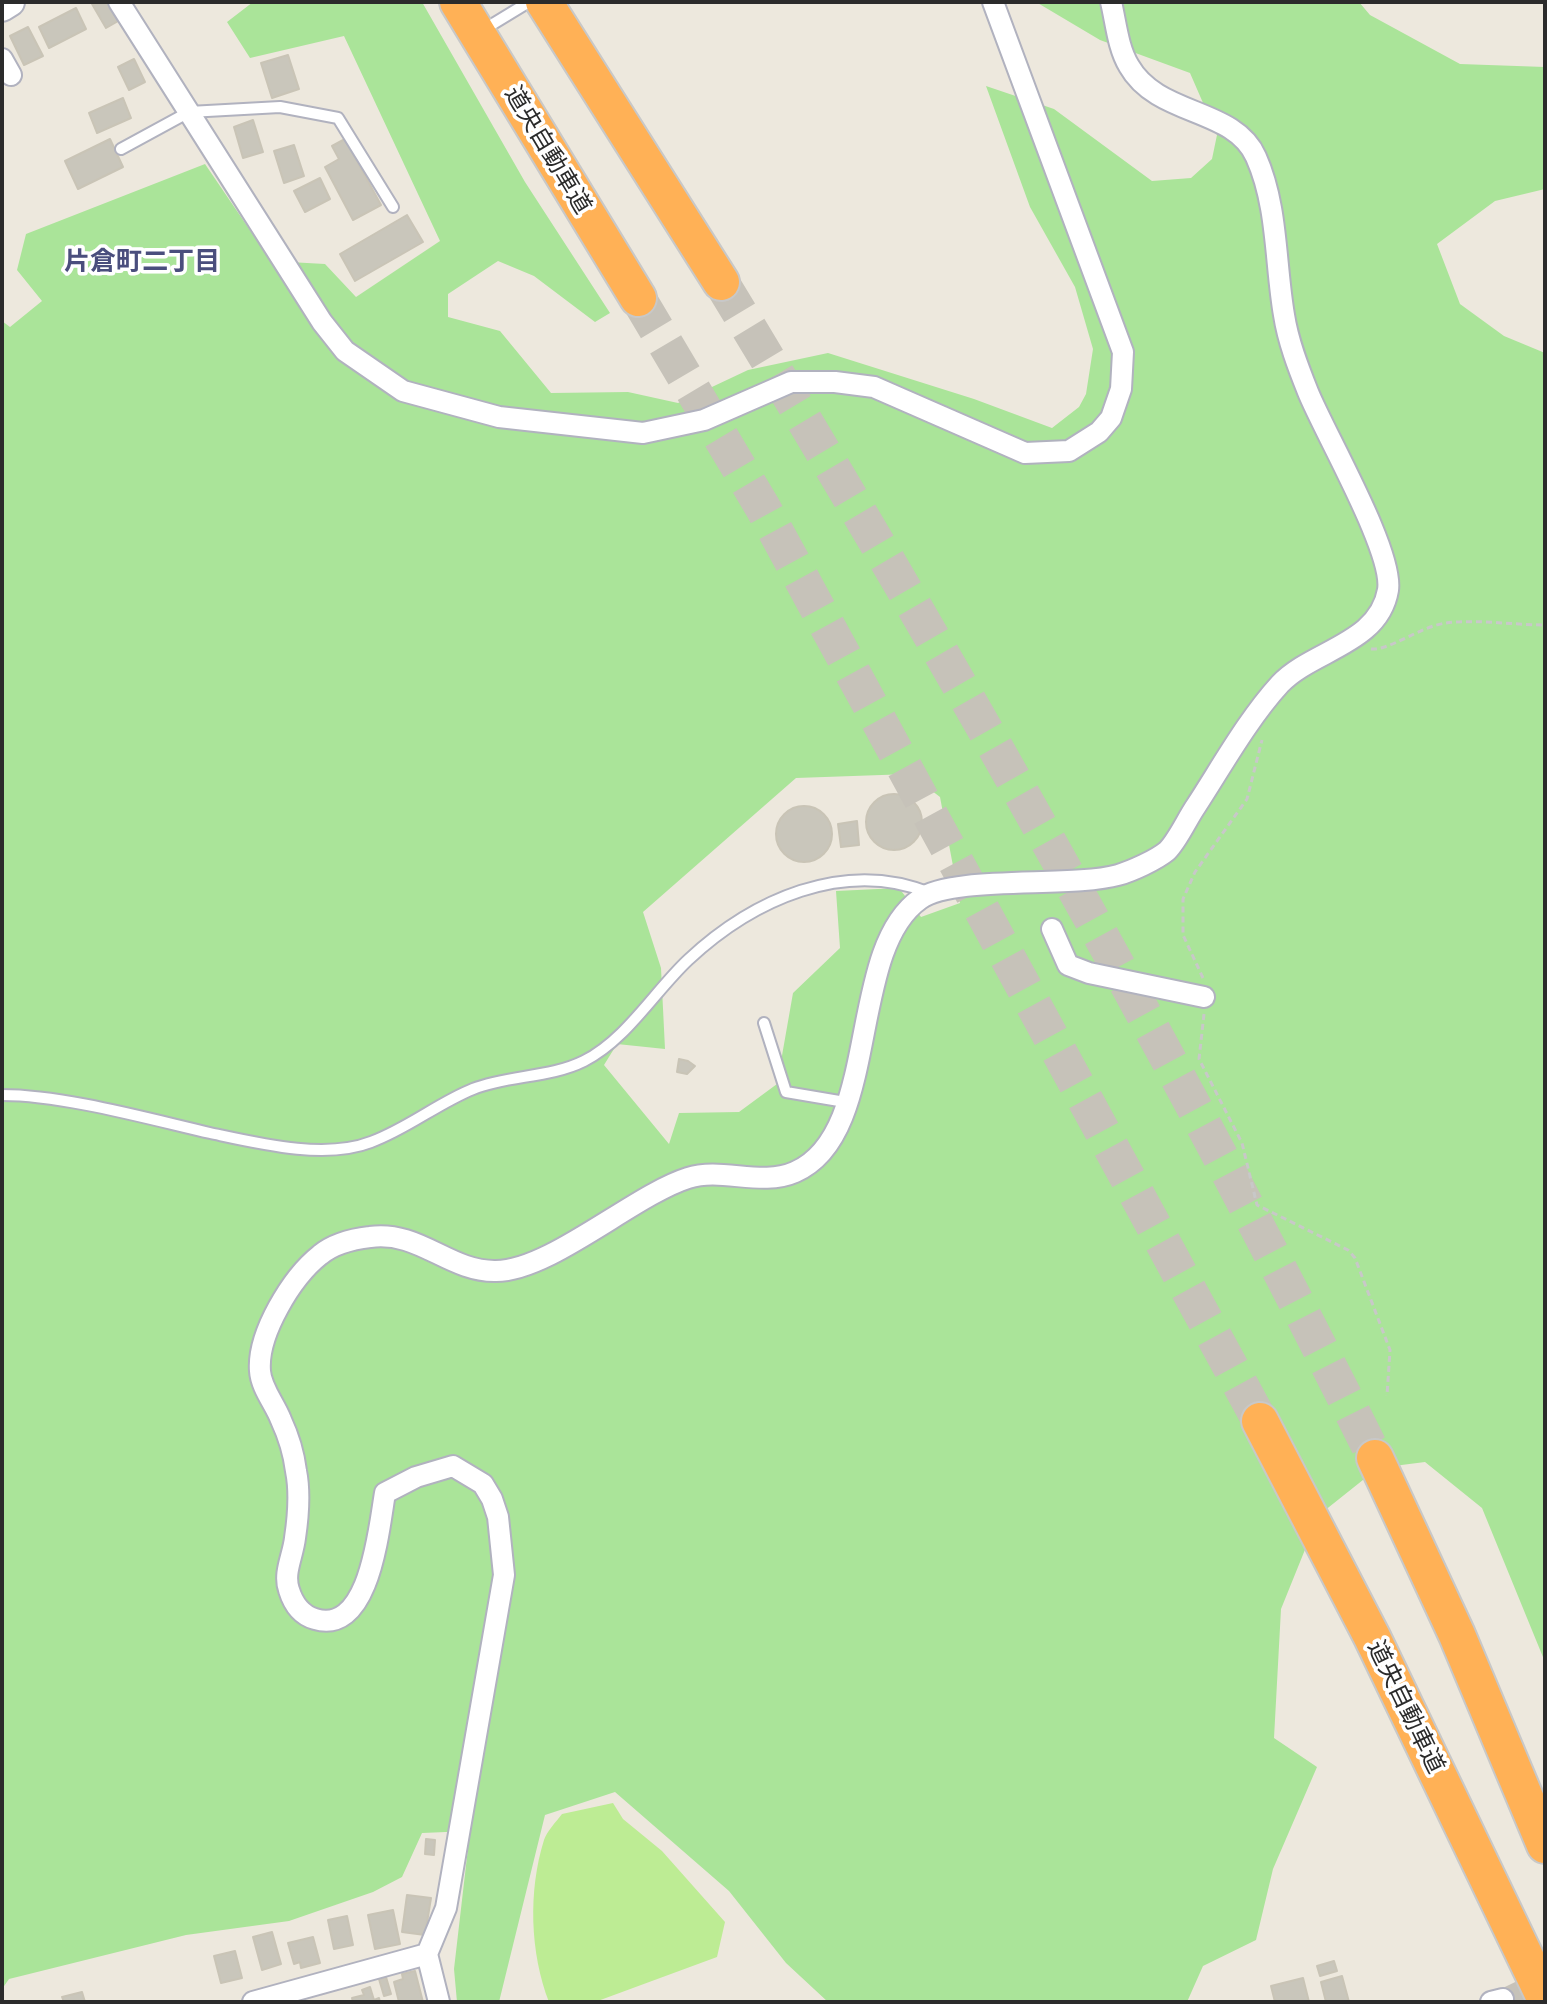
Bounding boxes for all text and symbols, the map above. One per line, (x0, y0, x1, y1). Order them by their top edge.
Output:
street label: 道央自動車道 (499, 81, 597, 219)
district label: 片倉町二丁目 (64, 246, 220, 278)
street label: 道央自動車道 (1361, 1636, 1451, 1778)

